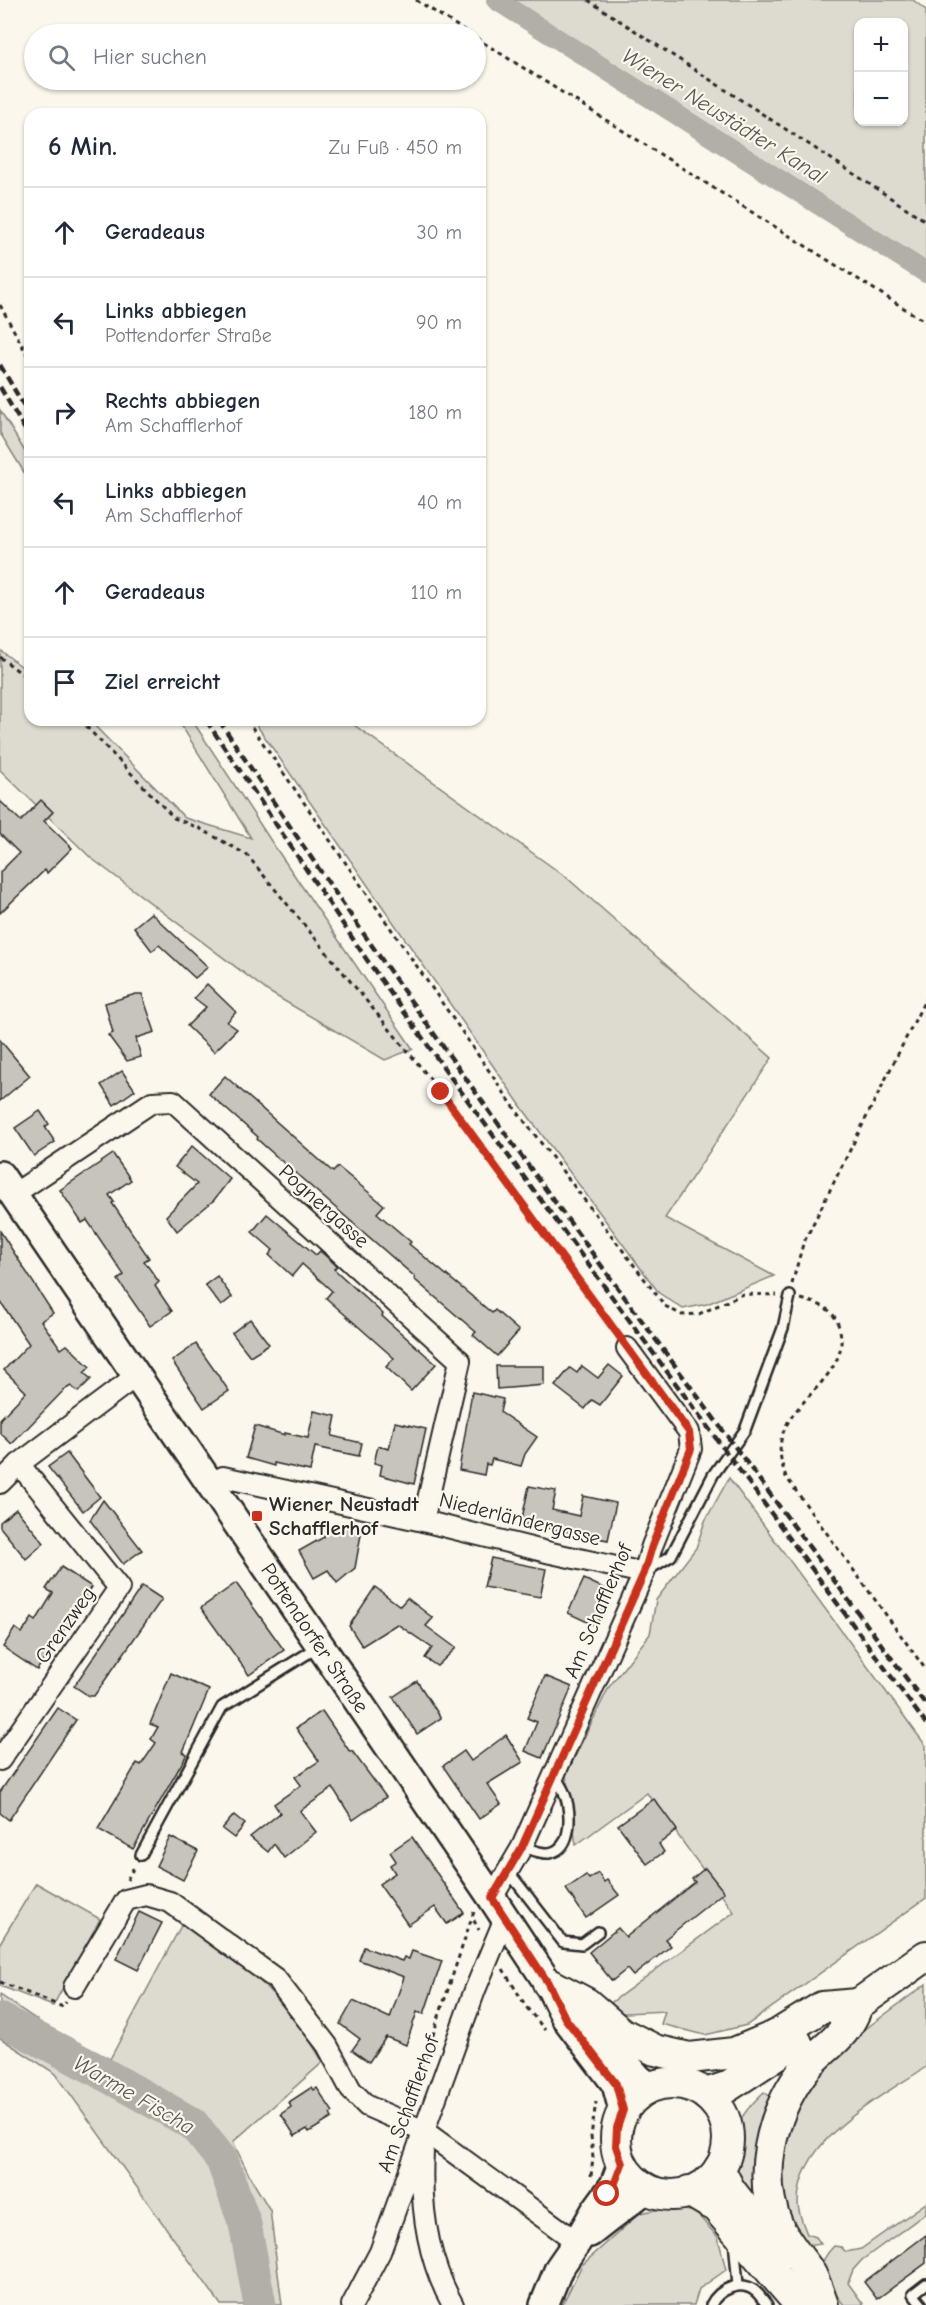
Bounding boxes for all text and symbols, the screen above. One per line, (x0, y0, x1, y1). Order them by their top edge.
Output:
map controls (854, 18, 908, 126)
button: + (854, 18, 908, 72)
search box (24, 24, 486, 90)
icon: search (45, 41, 78, 74)
water label: Wiener Neustädter Kanal (617, 42, 832, 190)
text: Hier suchen (93, 44, 207, 70)
button: − (854, 72, 908, 126)
text: 6 Min. (48, 132, 117, 162)
text: Zu Fuß · 450 m (328, 136, 462, 159)
icon: ahead (48, 216, 81, 249)
text: Geradeaus (105, 219, 205, 245)
text: 30 m (416, 221, 462, 244)
text: Links abbiegen (105, 298, 247, 324)
icon: left (48, 306, 81, 339)
text: 90 m (416, 311, 462, 334)
text: Pottendorfer Straße (105, 324, 272, 347)
text: Rechts abbiegen (105, 388, 260, 414)
icon: right (48, 396, 81, 429)
text: 180 m (408, 401, 462, 424)
text: Am Schafflerhof (105, 414, 242, 437)
text: Links abbiegen (105, 478, 247, 504)
icon: left (48, 486, 81, 519)
text: 40 m (417, 491, 462, 514)
text: Am Schafflerhof (105, 504, 242, 527)
icon: ahead (48, 576, 81, 609)
text: Geradeaus (105, 579, 205, 605)
text: 110 m (411, 581, 462, 604)
icon: arrive (48, 666, 81, 699)
text: Ziel erreicht (105, 669, 220, 695)
route end (427, 1078, 453, 1104)
street label: Pognergasse (274, 1159, 374, 1253)
street label: Niederländergasse (437, 1487, 603, 1551)
place label: Wiener Neustadt Schafflerhof (269, 1492, 420, 1540)
marker: Wiener Neustadt Schafflerhof (250, 1509, 264, 1523)
street label: Am Schafflerhof (559, 1539, 638, 1682)
street label: Pottendorfer Straße (256, 1559, 374, 1717)
street label: Grenzweg (30, 1582, 100, 1668)
street label: Am Schafflerhof (372, 2031, 444, 2176)
water label: Warme Fischa (69, 2050, 199, 2140)
route start (593, 2180, 619, 2206)

